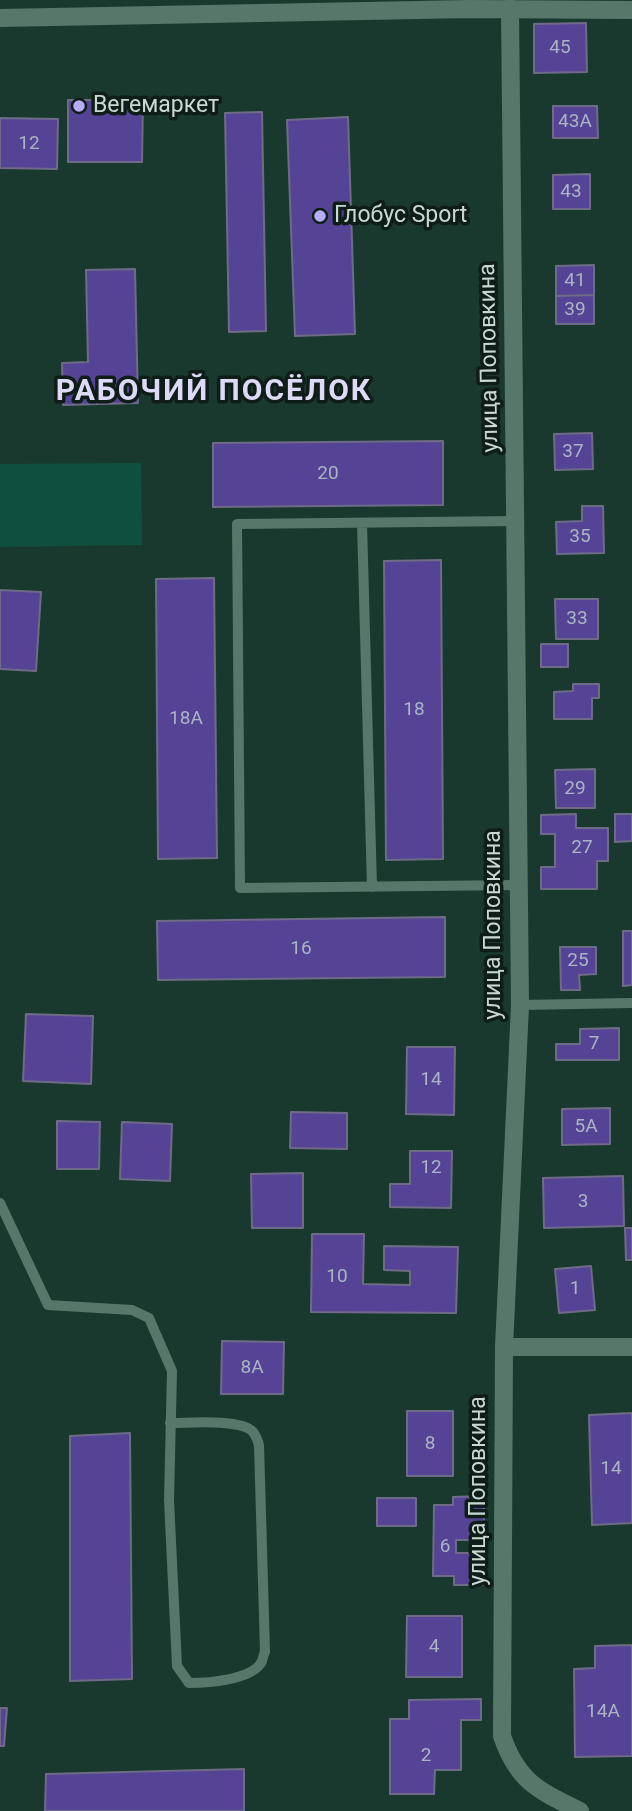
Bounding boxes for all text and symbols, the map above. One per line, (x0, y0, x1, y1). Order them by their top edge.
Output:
house number: 45 (549, 37, 571, 59)
place label: Вегемаркет (93, 92, 219, 120)
marker: Вегемаркет (71, 98, 87, 114)
house number: 43А (558, 111, 592, 133)
house number: 12 (18, 133, 40, 155)
house number: 43 (560, 181, 582, 203)
place label: Глобус Sport (334, 202, 467, 230)
marker: Глобус Sport (312, 208, 328, 224)
street label: улица Поповкина (475, 263, 505, 453)
house number: 41 (564, 270, 586, 292)
house number: 39 (564, 299, 586, 321)
district label: РАБОЧИЙ ПОСЁЛОК (58, 374, 370, 410)
house number: 37 (562, 441, 584, 463)
house number: 20 (317, 463, 339, 485)
house number: 35 (569, 526, 591, 548)
house number: 33 (566, 608, 588, 630)
house number: 18 (403, 699, 425, 721)
house number: 18А (169, 708, 203, 730)
house number: 29 (564, 778, 586, 800)
street label: улица Поповкина (480, 830, 508, 1020)
house number: 27 (571, 837, 593, 859)
house number: 16 (290, 938, 312, 960)
house number: 25 (567, 950, 589, 972)
house number: 7 (589, 1033, 599, 1055)
house number: 14 (420, 1069, 442, 1091)
house number: 5А (574, 1116, 598, 1138)
house number: 12 (420, 1157, 442, 1179)
house number: 3 (578, 1191, 588, 1213)
house number: 10 (326, 1266, 348, 1288)
house number: 1 (570, 1278, 580, 1300)
house number: 8А (240, 1357, 264, 1379)
street label: улица Поповкина (465, 1396, 493, 1586)
house number: 8 (425, 1433, 435, 1455)
house number: 14 (600, 1458, 622, 1480)
house number: 6 (440, 1536, 450, 1558)
house number: 4 (429, 1636, 439, 1658)
house number: 14А (586, 1701, 620, 1723)
house number: 2 (421, 1745, 431, 1767)

